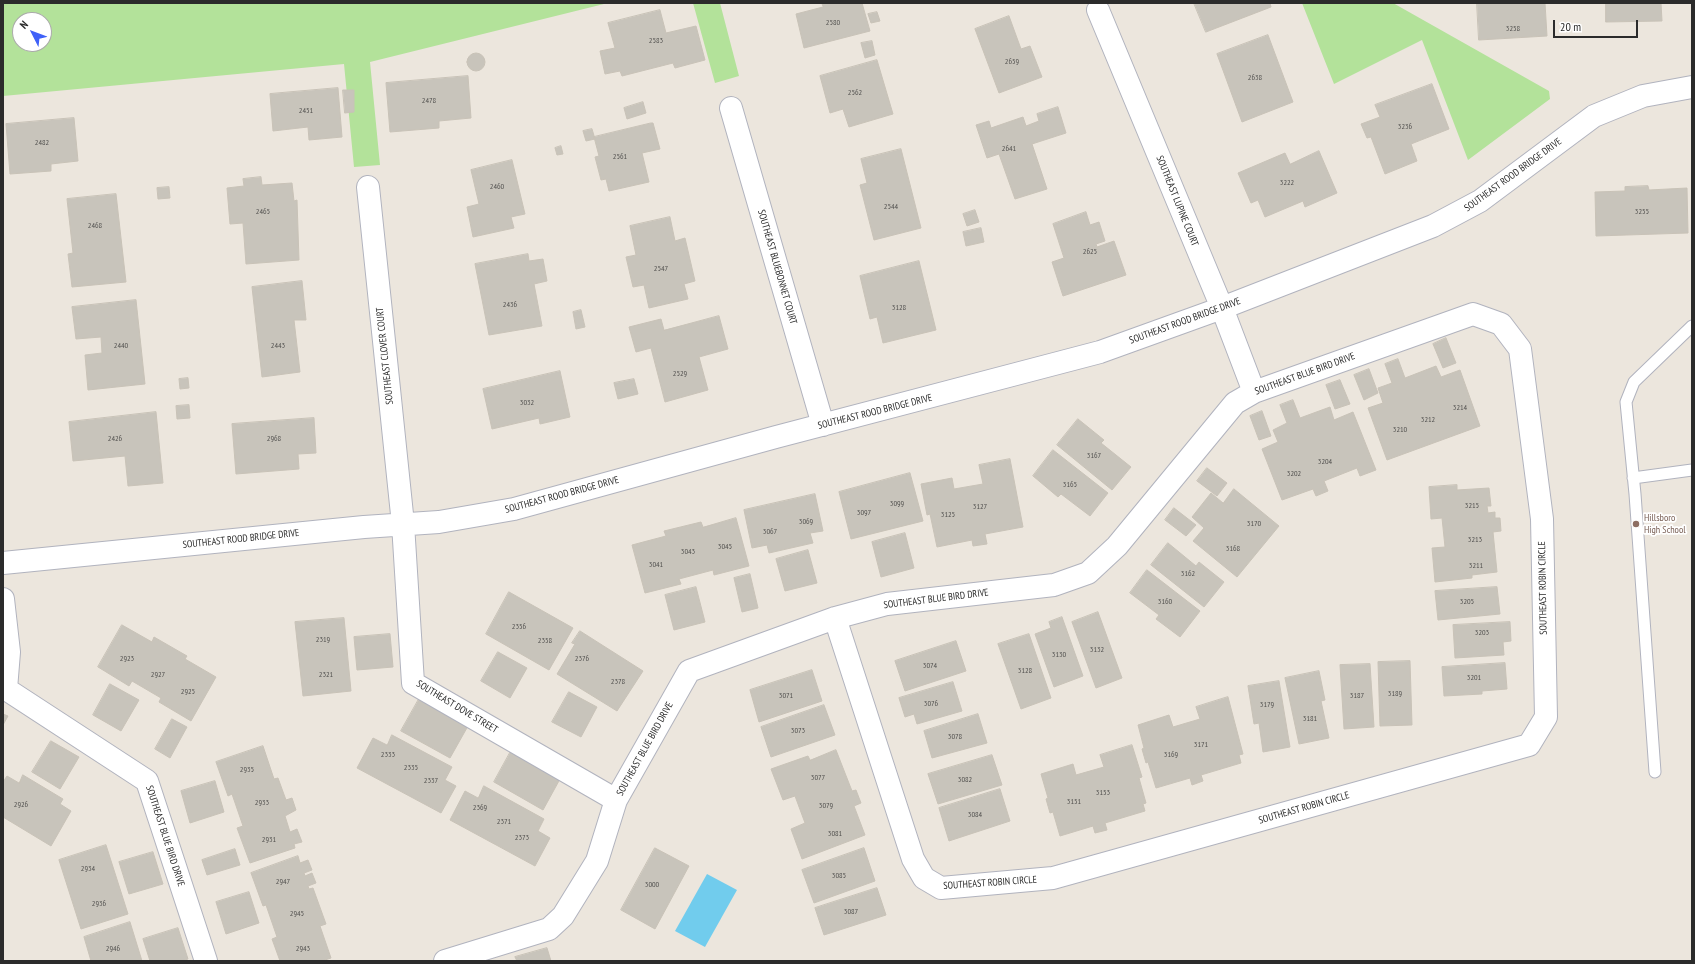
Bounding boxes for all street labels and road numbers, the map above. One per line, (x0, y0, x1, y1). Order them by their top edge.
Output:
street label: SOUTHEAST ROOD BRIDGE DRIVE (1462, 136, 1564, 214)
street label: SOUTHEAST LUPINE COURT (1153, 154, 1201, 248)
street label: SOUTHEAST BLUEBONNET COURT (755, 208, 799, 326)
street label: SOUTHEAST ROOD BRIDGE DRIVE (1128, 295, 1242, 347)
street label: SOUTHEAST CLOVER COURT (374, 307, 396, 405)
street label: SOUTHEAST BLUE BIRD DRIVE (1253, 350, 1357, 398)
street label: SOUTHEAST ROOD BRIDGE DRIVE (817, 392, 933, 432)
street label: SOUTHEAST ROOD BRIDGE DRIVE (504, 474, 620, 516)
street label: SOUTHEAST ROOD BRIDGE DRIVE (182, 527, 300, 551)
street label: SOUTHEAST ROBIN CIRCLE (1536, 541, 1550, 635)
street label: SOUTHEAST BLUE BIRD DRIVE (883, 587, 989, 611)
street label: SOUTHEAST DOVE STREET (414, 678, 500, 736)
street label: SOUTHEAST BLUE BIRD DRIVE (614, 700, 676, 798)
street label: SOUTHEAST BLUE BIRD DRIVE (143, 784, 187, 888)
street label: SOUTHEAST ROBIN CIRCLE (1257, 789, 1351, 827)
street label: SOUTHEAST ROBIN CIRCLE (943, 874, 1037, 892)

